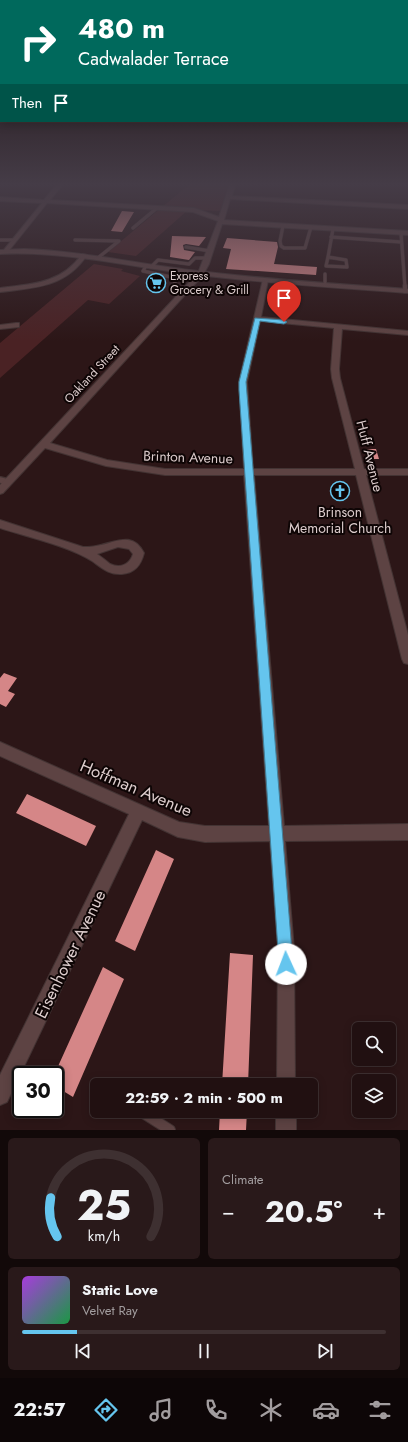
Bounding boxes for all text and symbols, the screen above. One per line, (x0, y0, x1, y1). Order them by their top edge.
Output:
text: 480 m (78, 8, 165, 49)
icon: right (12, 16, 64, 68)
text: Cadwalader Terrace (78, 46, 229, 72)
text: Then (12, 92, 42, 114)
icon: arrive (50, 92, 72, 114)
place label: Express Grocery & Grill (170, 267, 249, 299)
supermarket icon: Express Grocery & Grill (145, 272, 167, 294)
pin (267, 281, 301, 322)
icon: arrive (273, 287, 295, 309)
street label: Oakland Street (60, 341, 124, 407)
street label: Huff Avenue (351, 418, 389, 494)
street label: Brinton Avenue (143, 445, 233, 469)
church icon: Brinson Memorial Church (329, 480, 351, 502)
place label: Brinson Memorial Church (289, 502, 391, 538)
street label: Hoffman Avenue (76, 754, 196, 823)
street label: Eisenhower Avenue (28, 886, 112, 1022)
position arrow (265, 943, 307, 985)
map controls (352, 1022, 396, 1118)
button: search (352, 1022, 396, 1066)
speed limit sign: 30 (12, 1066, 64, 1118)
button: layers (352, 1074, 396, 1118)
text: 22:59 · 2 min · 500 m (125, 1087, 283, 1109)
text: Climate (222, 1170, 263, 1189)
text: 25 (77, 1174, 131, 1235)
text: 20.5° (265, 1190, 342, 1233)
text: − (222, 1195, 235, 1227)
text: + (372, 1195, 386, 1227)
text: km/h (88, 1225, 120, 1245)
text: Static Love (82, 1279, 158, 1301)
text: Velvet Ray (82, 1301, 138, 1320)
icon: previous (72, 1340, 94, 1362)
icon: pause (193, 1340, 215, 1362)
icon: next (314, 1340, 336, 1362)
icon: directions (92, 1396, 120, 1424)
icon: music (147, 1396, 175, 1424)
icon: phone (202, 1396, 230, 1424)
icon: climate (257, 1396, 285, 1424)
icon: car (312, 1396, 340, 1424)
icon: filters (366, 1396, 394, 1424)
text: 22:57 (13, 1397, 65, 1423)

